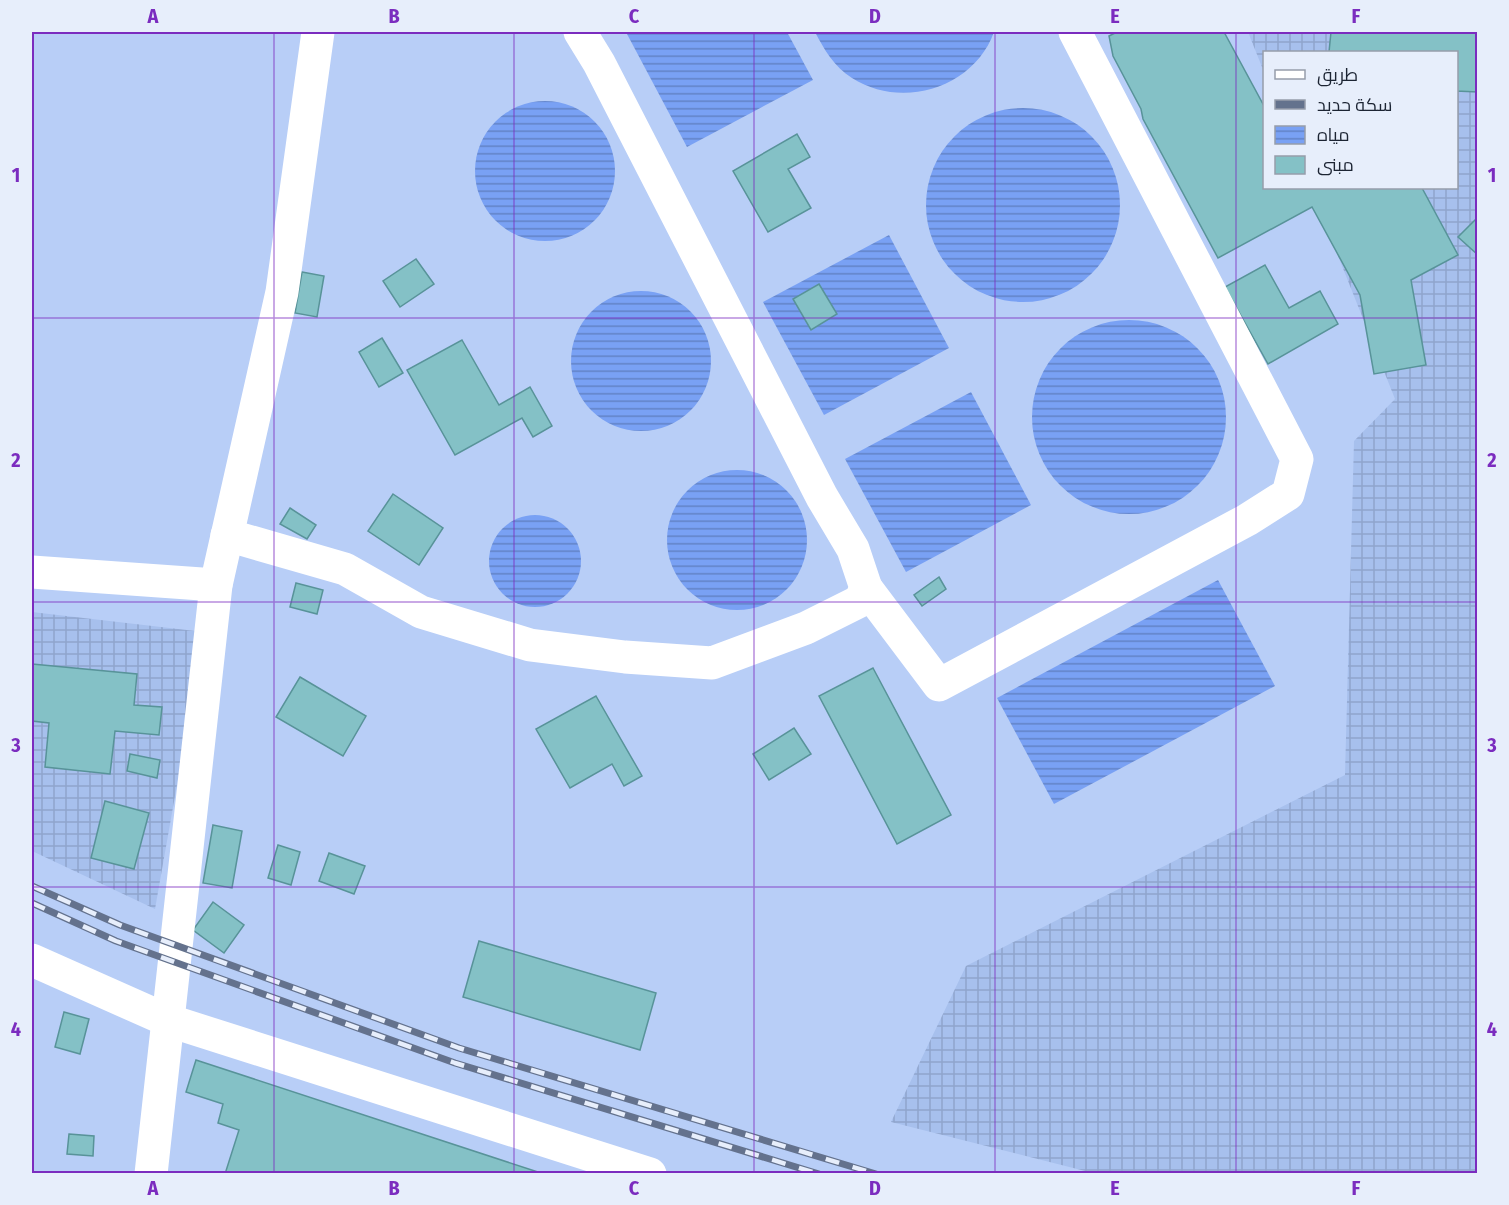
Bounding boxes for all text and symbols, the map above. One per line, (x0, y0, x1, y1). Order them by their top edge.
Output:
text: A (147, 4, 160, 28)
text: B (388, 4, 400, 28)
text: C (629, 4, 640, 28)
text: D (869, 4, 881, 28)
text: E (1110, 4, 1120, 28)
text: F (1352, 4, 1361, 28)
legend (1263, 51, 1458, 189)
text: طريق (1317, 64, 1358, 87)
text: سكة حديد (1317, 94, 1392, 116)
text: مياه (1317, 124, 1350, 146)
text: مبنى (1317, 154, 1354, 176)
text: 1 (12, 163, 20, 187)
text: 1 (1488, 163, 1496, 187)
text: 2 (10, 448, 21, 472)
text: 2 (1486, 448, 1497, 472)
text: 3 (10, 733, 21, 757)
text: 3 (1486, 733, 1497, 757)
text: 4 (11, 1017, 21, 1041)
text: 4 (1487, 1017, 1497, 1041)
text: A (147, 1176, 160, 1200)
text: B (388, 1176, 400, 1200)
text: C (629, 1176, 640, 1200)
text: D (869, 1176, 881, 1200)
text: E (1110, 1176, 1120, 1200)
text: F (1352, 1176, 1361, 1200)

